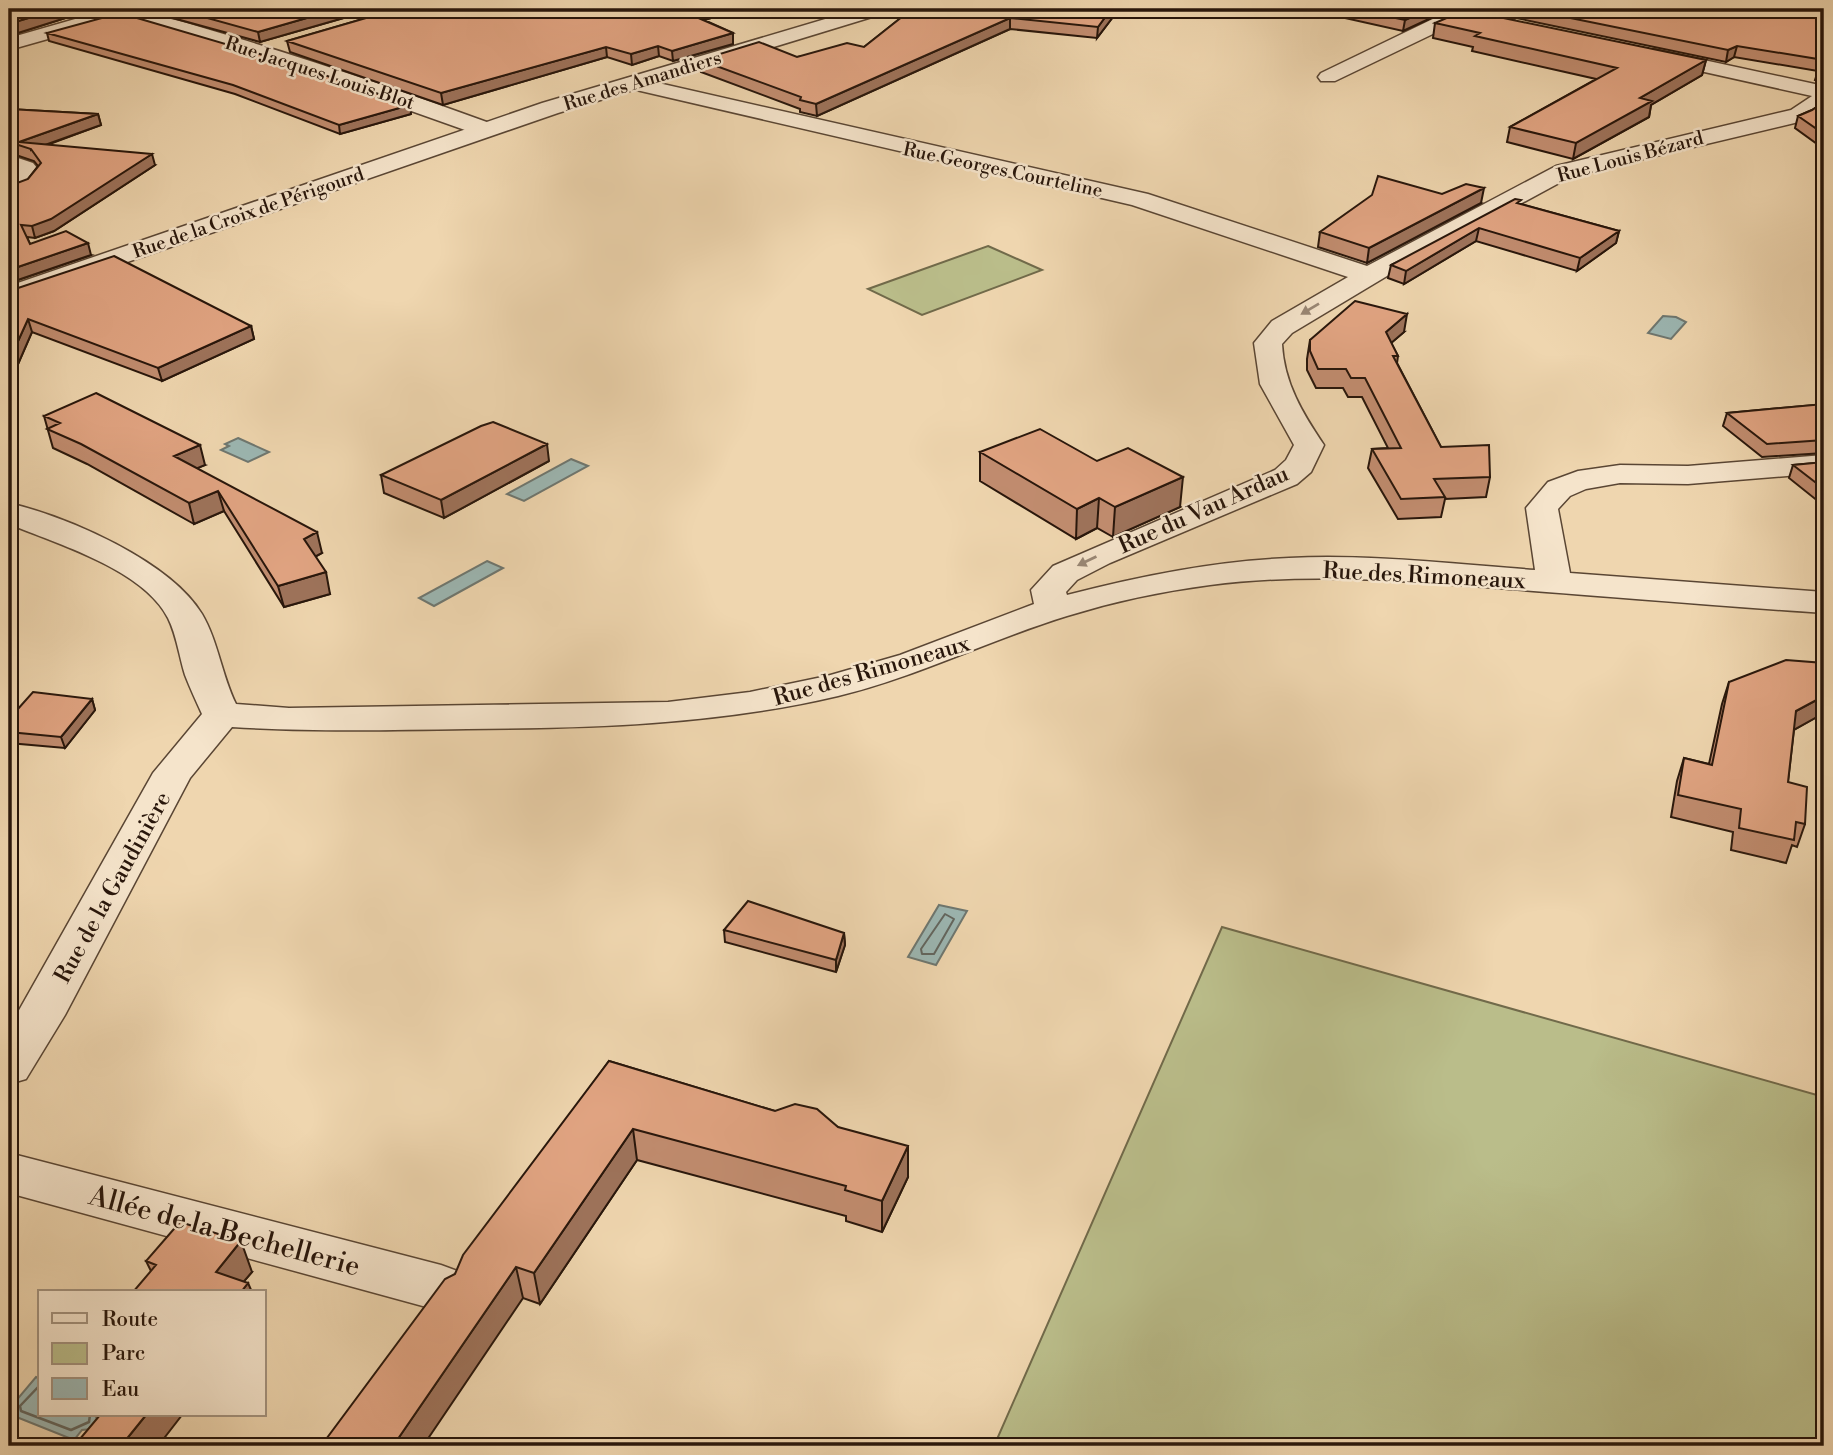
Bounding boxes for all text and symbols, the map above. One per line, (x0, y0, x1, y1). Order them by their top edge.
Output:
street label: Rue Jacques Louis Blot (222, 31, 418, 115)
street label: Rue des Amandiers (560, 46, 724, 116)
street label: Rue Louis Bézard (1554, 126, 1706, 188)
street label: Rue Georges Courteline (901, 137, 1105, 203)
street label: Rue de la Croix de Périgourd (129, 162, 367, 264)
one-way arrow (1301, 303, 1320, 316)
street label: Rue du Vau Ardau (1114, 460, 1293, 560)
one-way arrow (1077, 555, 1097, 566)
street label: Rue des Rimoneaux (1322, 557, 1526, 595)
street label: Rue des Rimoneaux (770, 629, 973, 712)
street label: Rue de la Gaudinière (49, 787, 177, 988)
street label: Allée de la Bechellerie (84, 1178, 364, 1284)
legend (38, 1290, 266, 1416)
text: Route (102, 1307, 158, 1333)
text: Parc (102, 1341, 145, 1367)
text: Eau (102, 1377, 139, 1403)

